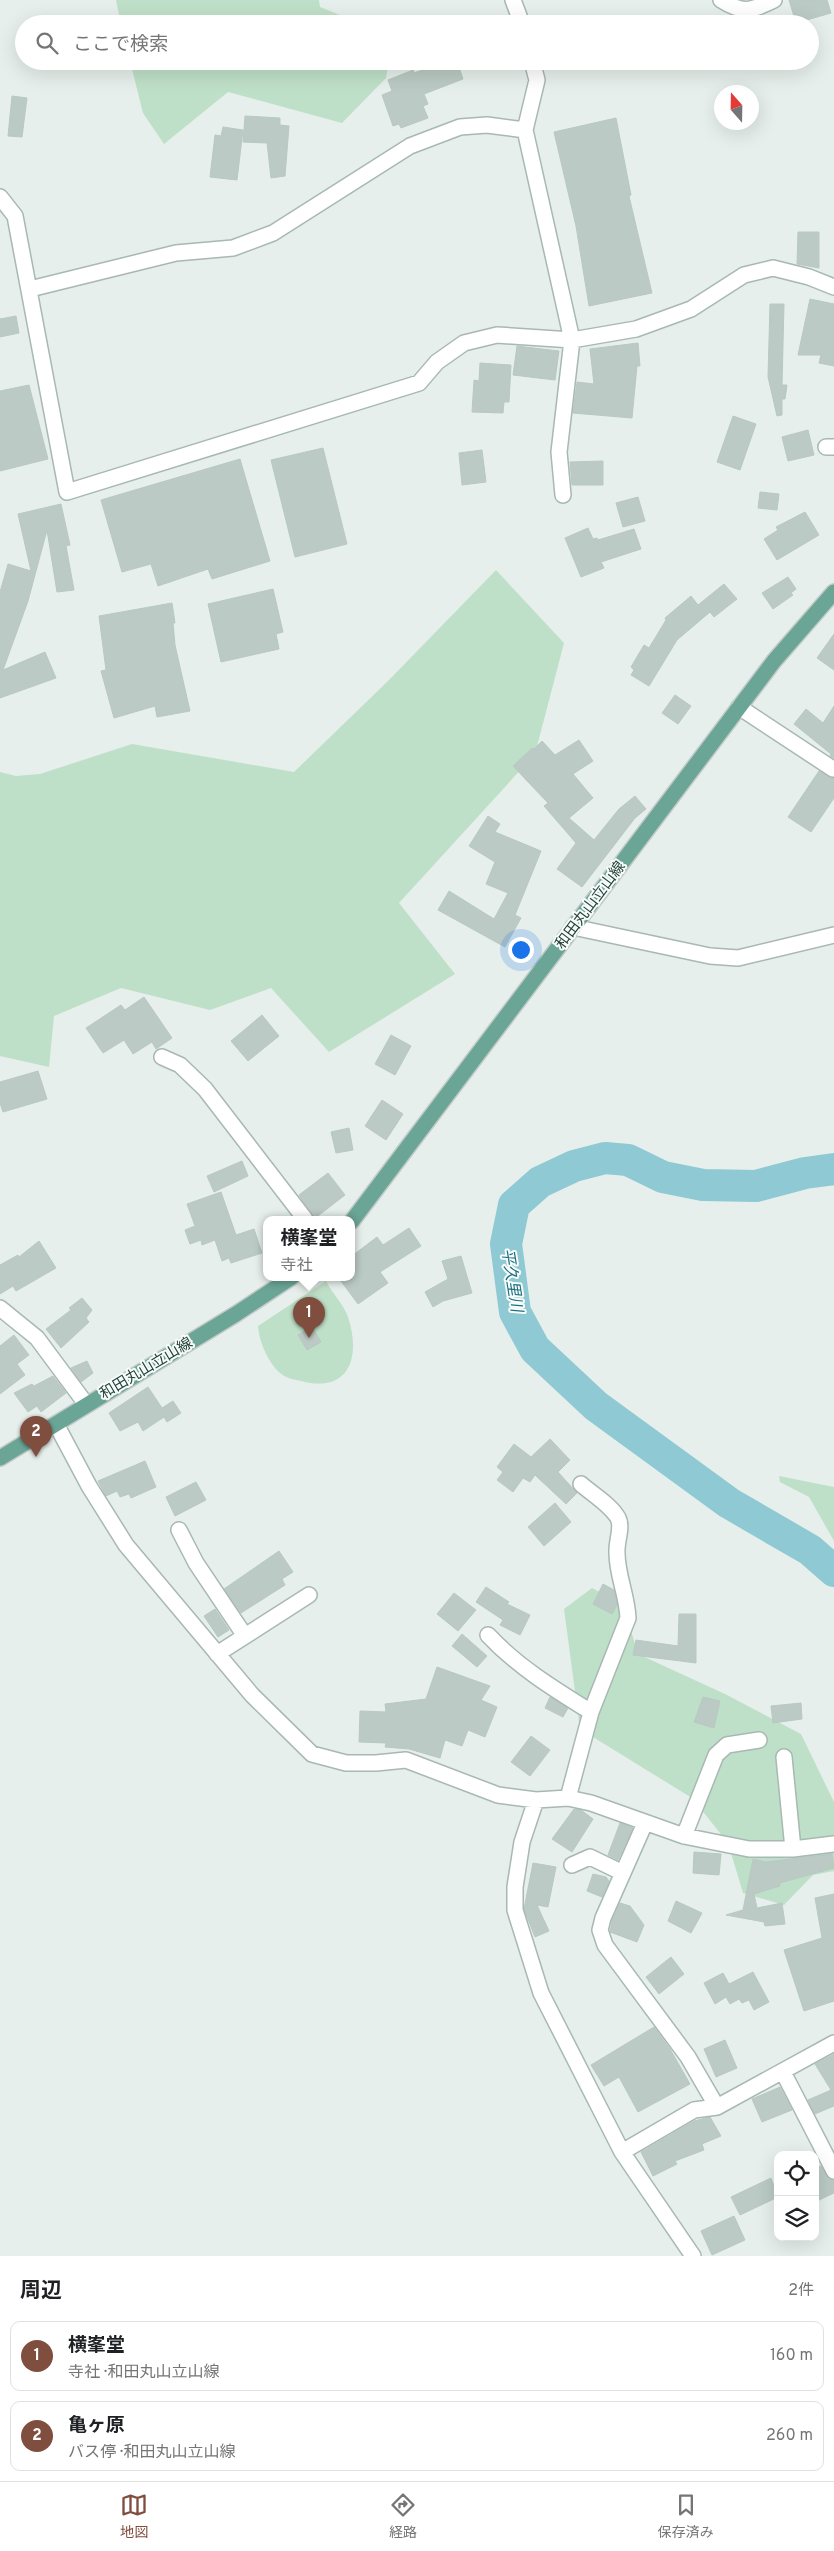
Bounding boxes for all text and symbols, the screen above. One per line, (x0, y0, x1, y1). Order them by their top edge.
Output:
search box (15, 15, 819, 70)
icon: search (33, 29, 61, 57)
text: ここで検索 (73, 33, 168, 57)
north arrow (714, 85, 759, 130)
street label: 和田丸山立山線 (552, 858, 630, 954)
your location (508, 937, 534, 963)
popup (263, 1216, 355, 1281)
text: 横峯堂 (280, 1227, 338, 1251)
water label: 平久里川 (496, 1247, 526, 1315)
text: 寺社 (280, 1256, 313, 1276)
pin: 1 (293, 1297, 325, 1338)
street label: 和田丸山立山線 (97, 1334, 197, 1404)
pin: 2 (20, 1416, 52, 1457)
map controls (774, 2151, 819, 2241)
button: locate (774, 2151, 819, 2196)
button: layers (774, 2196, 819, 2241)
text: 周辺 (20, 2278, 62, 2305)
text: 2件 (788, 2281, 814, 2301)
text: 横峯堂 (68, 2334, 125, 2358)
text: 1 (34, 2346, 40, 2366)
text: 160 m (770, 2346, 813, 2366)
text: 寺社 · 和田丸山立山線 (68, 2363, 220, 2383)
text: 亀ヶ原 (68, 2414, 125, 2438)
text: 2 (32, 2426, 42, 2446)
text: 260 m (766, 2426, 813, 2446)
text: バス停 · 和田丸山立山線 (68, 2443, 236, 2463)
tab: 地図 (120, 2491, 148, 2542)
tab: 経路 (389, 2491, 417, 2542)
tab: 保存済み (658, 2491, 714, 2542)

